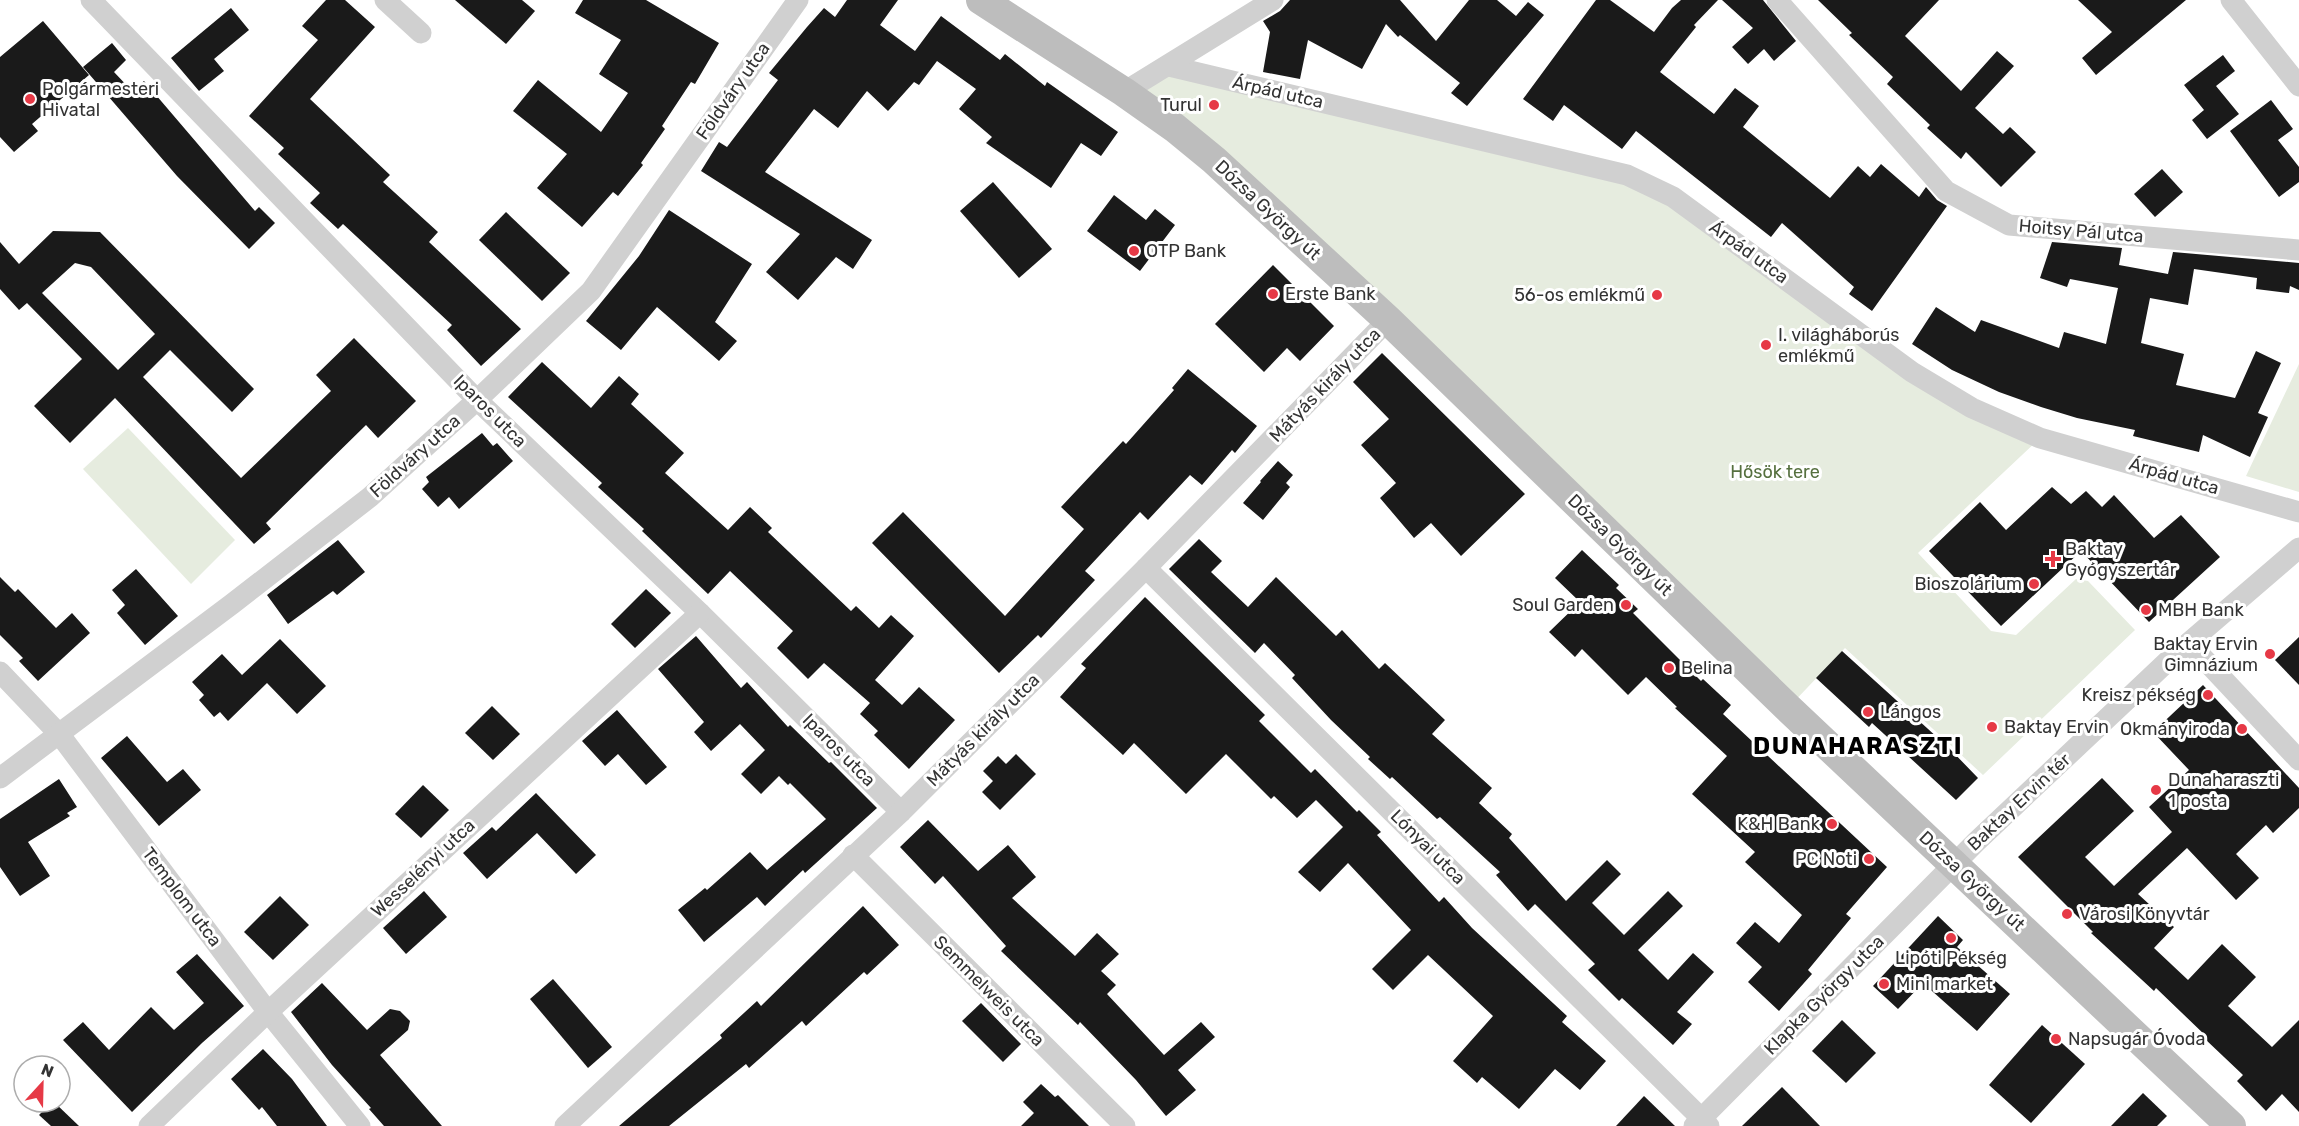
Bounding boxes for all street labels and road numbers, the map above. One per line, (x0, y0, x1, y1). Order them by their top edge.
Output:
street label: Földváry utca (691, 38, 775, 144)
street label: Árpád utca (1230, 71, 1326, 113)
street label: Dózsa György út (1211, 155, 1325, 265)
street label: Hoitsy Pál utca (2018, 215, 2144, 247)
street label: Árpád utca (1705, 216, 1793, 288)
street label: Mátyás király utca (1265, 323, 1385, 447)
street label: Iparos utca (449, 370, 531, 452)
street label: Földváry utca (365, 410, 465, 502)
street label: Árpád utca (2127, 453, 2221, 499)
street label: Dózsa György út (1563, 490, 1677, 600)
street label: Mátyás király utca (922, 669, 1044, 791)
street label: Iparos utca (798, 709, 880, 791)
street label: Baktay Ervin tér (1963, 749, 2075, 855)
street label: Lónyai utca (1386, 805, 1470, 889)
street label: Wesselényi utca (366, 814, 480, 922)
street label: Dózsa György út (1915, 826, 2029, 936)
street label: Templom utca (138, 843, 226, 951)
street label: Klapka György utca (1759, 930, 1889, 1060)
street label: Semmelweis utca (929, 931, 1049, 1051)

